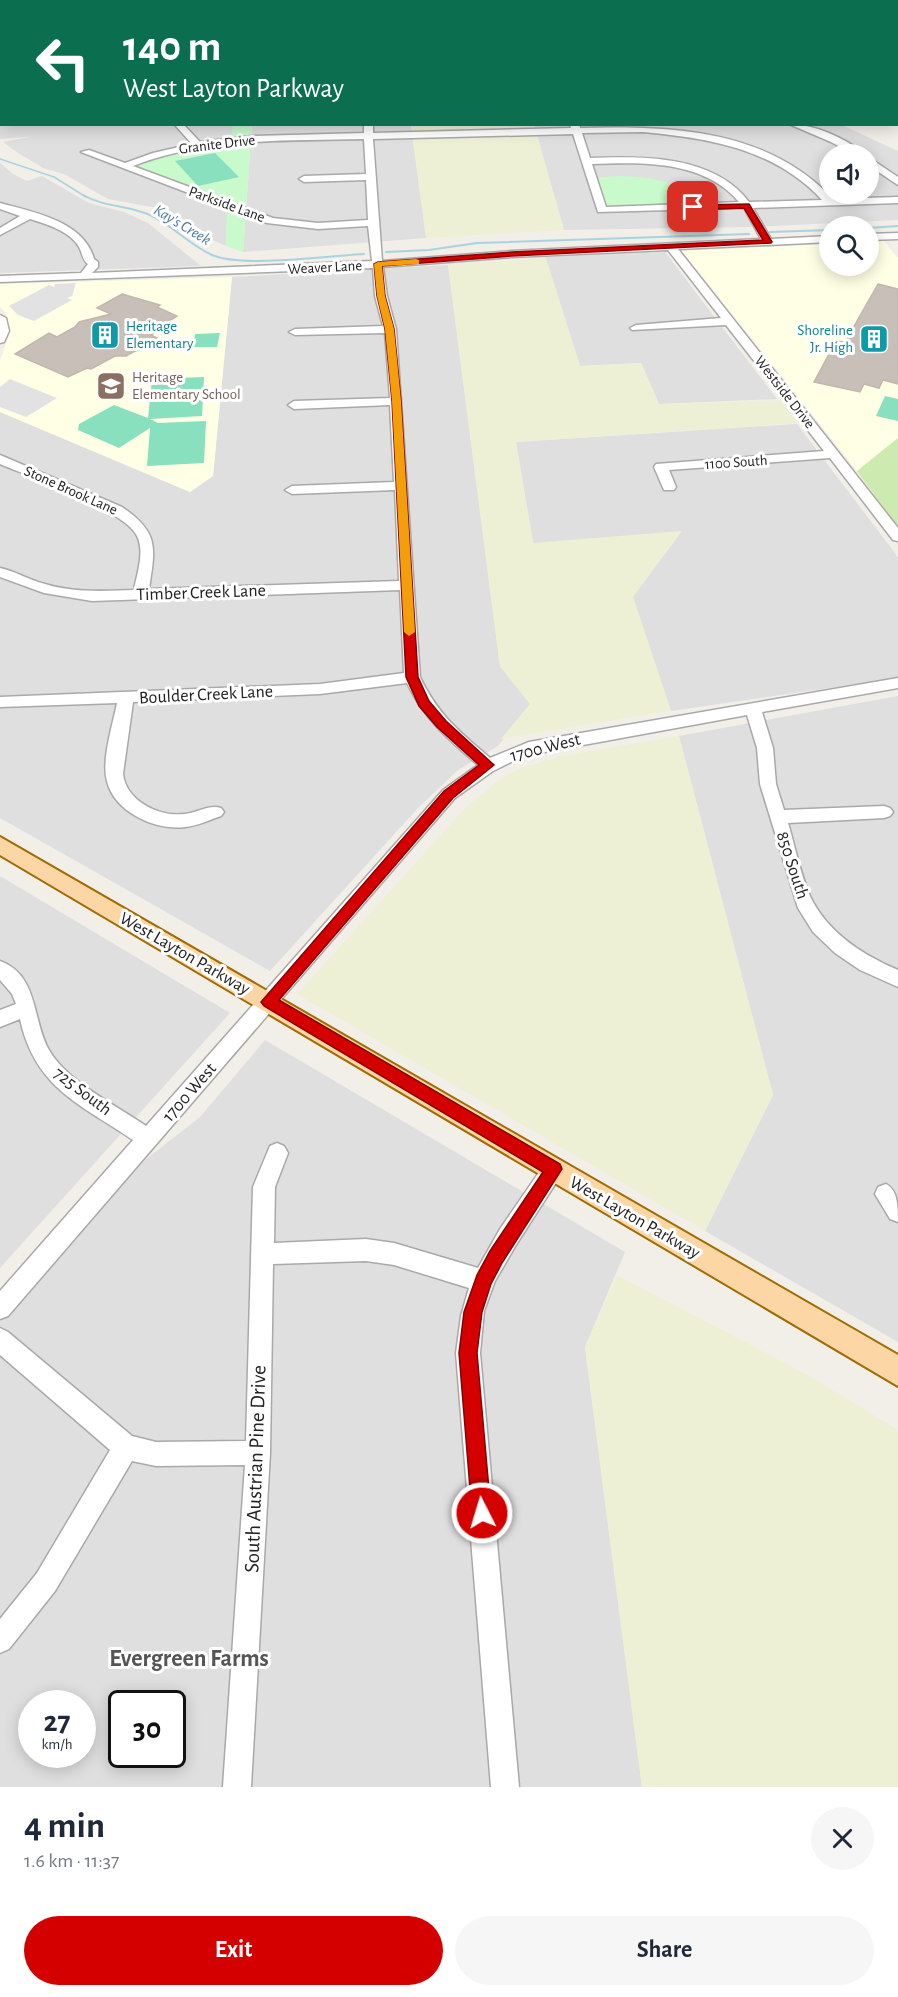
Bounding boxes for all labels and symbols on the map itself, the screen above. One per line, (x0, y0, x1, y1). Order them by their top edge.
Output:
street label: Granite Drive (178, 132, 256, 157)
pin (667, 181, 718, 232)
street label: Parkside Lane (187, 184, 267, 225)
water label: Kay's Creek (151, 202, 214, 248)
street label: Weaver Lane (287, 258, 363, 277)
building icon: Heritage Elementary (89, 319, 121, 351)
place label: Heritage Elementary (126, 319, 194, 351)
place label: Shoreline Jr. High (797, 323, 853, 355)
building icon: Shoreline Jr. High (858, 323, 890, 355)
street label: Westside Drive (752, 353, 818, 431)
school or university icon: Heritage Elementary School (95, 370, 127, 402)
place label: Heritage Elementary School (132, 370, 241, 402)
street label: 1100 South (704, 453, 768, 472)
street label: Stone Brook Lane (22, 463, 120, 518)
street label: Timber Creek Lane (136, 582, 266, 604)
street label: Boulder Creek Lane (139, 683, 274, 707)
street label: 1700 West (508, 731, 582, 765)
street label: 850 South (773, 829, 811, 901)
street label: West Layton Parkway (116, 909, 253, 999)
street label: 1700 West (159, 1060, 220, 1126)
street label: 725 South (50, 1064, 115, 1119)
street label: West Layton Parkway (566, 1173, 703, 1263)
street label: South Austrian Pine Drive (241, 1365, 270, 1573)
position arrow (450, 1481, 514, 1545)
district label: Evergreen Farms (109, 1647, 269, 1671)
speed limit sign: 30 (108, 1690, 186, 1768)

